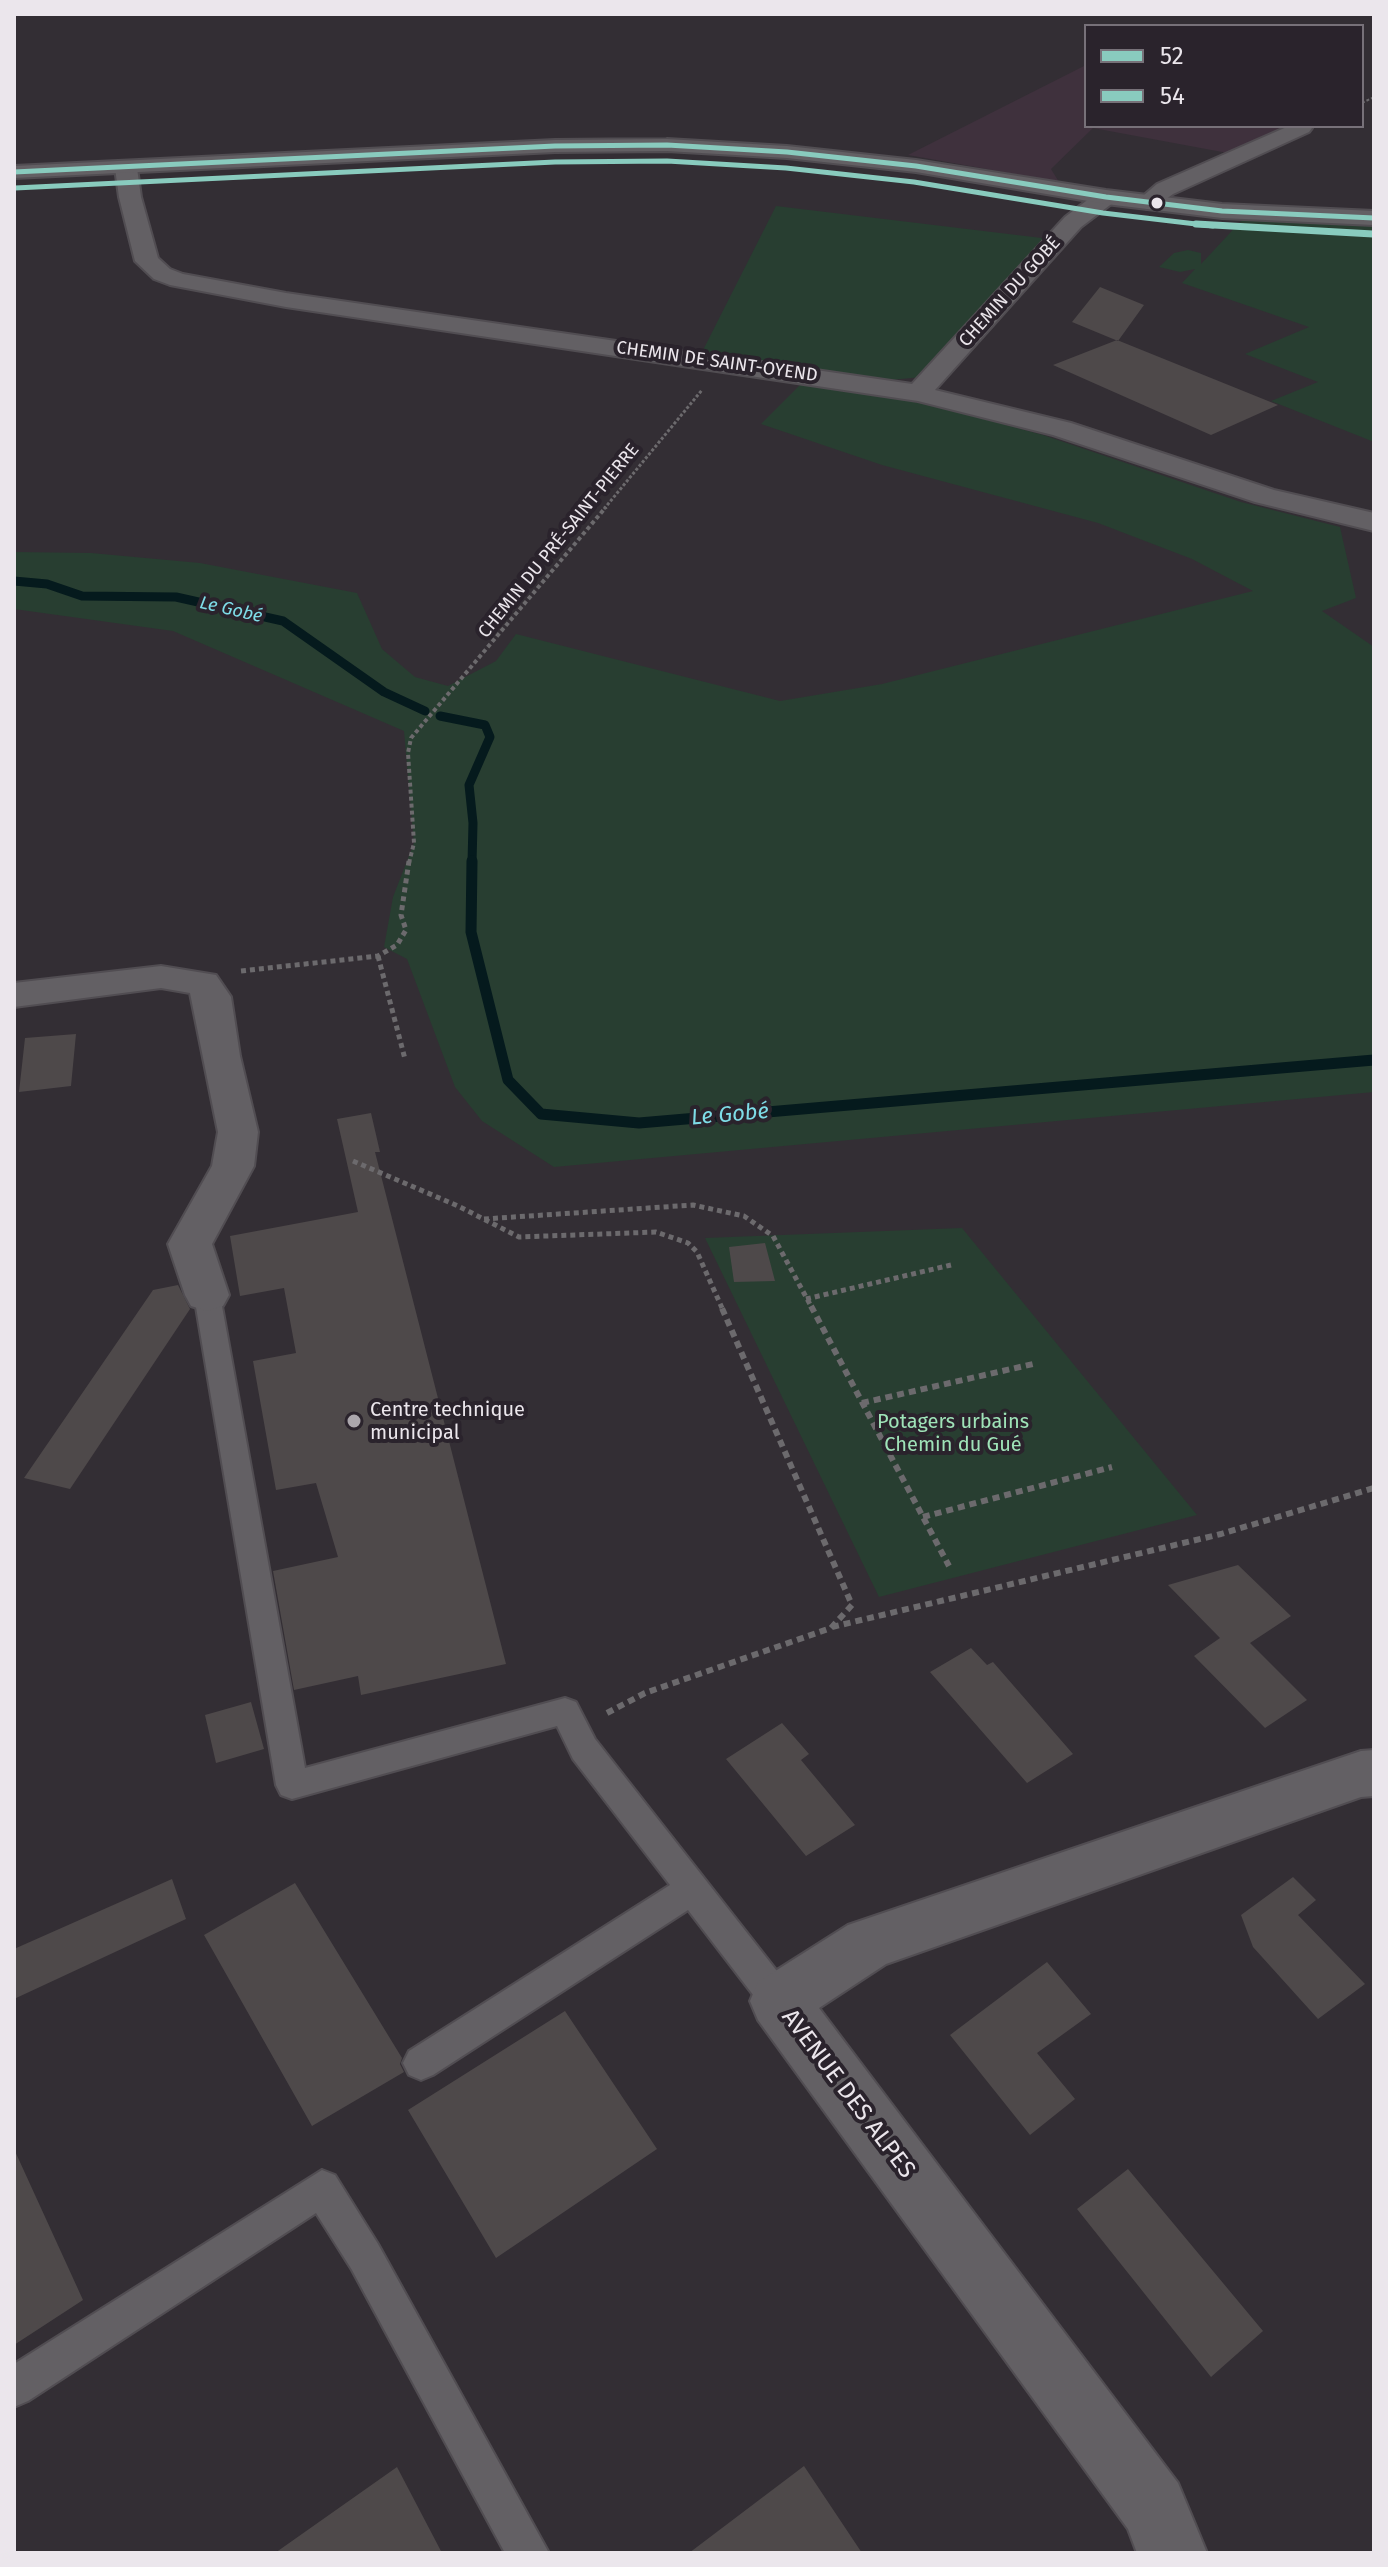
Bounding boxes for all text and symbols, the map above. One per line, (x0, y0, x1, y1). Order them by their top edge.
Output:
legend (1084, 24, 1364, 128)
text: 52 (1160, 42, 1184, 70)
text: 54 (1160, 82, 1185, 110)
unlabelled marker (1149, 195, 1165, 211)
street label: CHEMIN DU GOBÉ (955, 232, 1065, 352)
street label: CHEMIN DE SAINT-OYEND (615, 337, 819, 387)
street label: CHEMIN DU PRÉ-SAINT-PIERRE (474, 439, 644, 643)
water label: Le Gobé (198, 592, 264, 628)
water label: Le Gobé (690, 1098, 770, 1132)
place label: Centre technique municipal (370, 1398, 525, 1445)
park label: Potagers urbains Chemin du Gué (877, 1410, 1029, 1457)
marker: Centre technique municipal (345, 1412, 363, 1430)
street label: AVENUE DES ALPES (775, 2004, 921, 2184)

